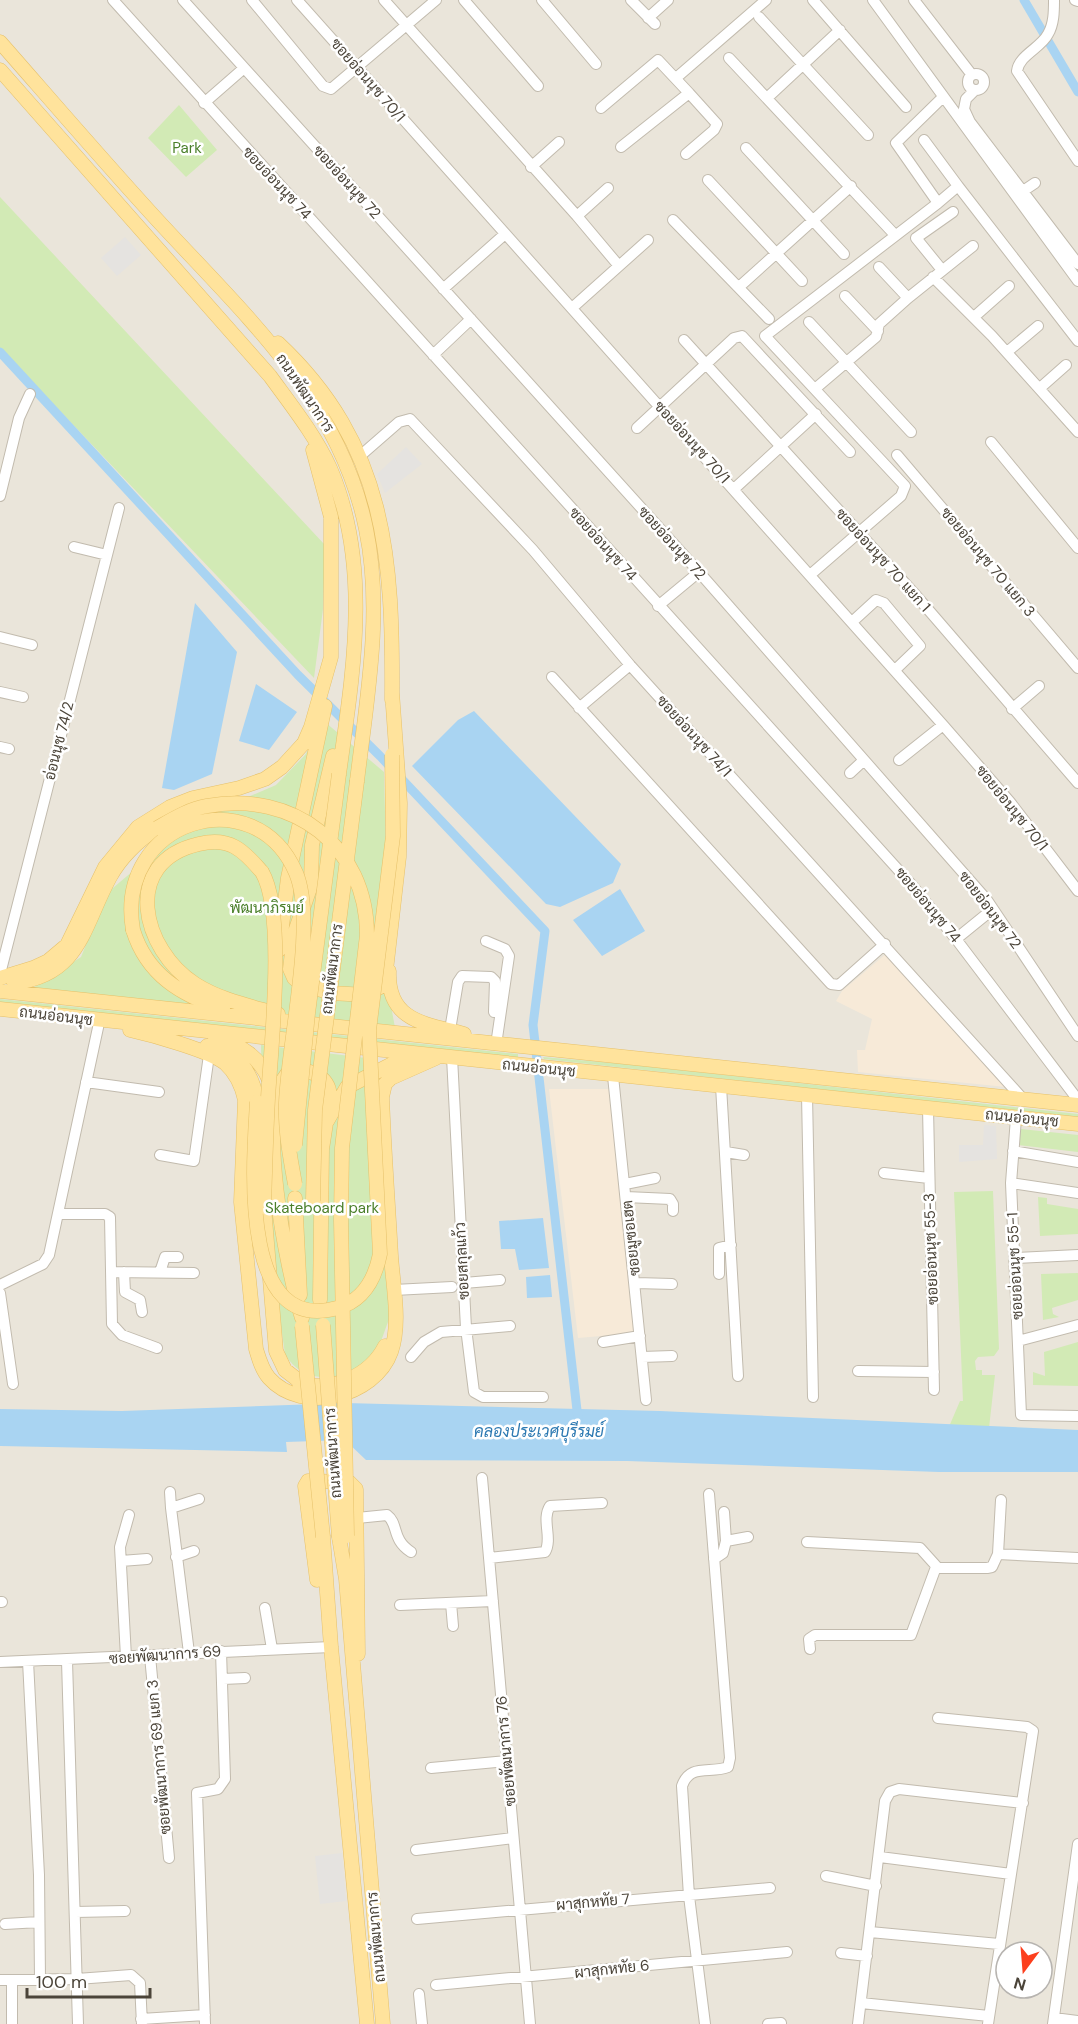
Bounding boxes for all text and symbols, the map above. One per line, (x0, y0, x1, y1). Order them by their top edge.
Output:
street label: ซอยอ่อนนุช 70/1 (325, 34, 410, 127)
park label: Park (172, 138, 202, 158)
street label: ซอยอ่อนนุช 72 (308, 141, 385, 224)
street label: ซอยอ่อนนุช 74 (237, 142, 316, 224)
street label: ถนนพัฒนาการ (271, 350, 339, 436)
street label: ซอยอ่อนนุช 70/1 (649, 396, 734, 488)
street label: ซอยอ่อนนุช 72 (633, 502, 710, 585)
street label: ซอยอ่อนนุช 74 (564, 503, 641, 586)
street label: ซอยอ่อนนุช 70 แยก 3 (935, 503, 1040, 622)
street label: ซอยอ่อนนุช 70 แยก 1 (830, 504, 935, 617)
street label: ซอยอ่อนนุช 74/1 (651, 691, 736, 782)
street label: อ่อนนุช 74/2 (40, 699, 79, 783)
street label: ซอยอ่อนนุช 70/1 (971, 761, 1053, 856)
street label: ซอยอ่อนนุช 74 (890, 863, 965, 948)
street label: ซอยอ่อนนุช 72 (953, 867, 1026, 954)
park label: พัฒนาภิรมย์ (230, 898, 304, 918)
street label: ถนนพัฒนาการ (317, 923, 347, 1015)
street label: ถนนอ่อนนุช (18, 1002, 94, 1031)
street label: ถนนอ่อนนุช (501, 1054, 577, 1083)
street label: ถนนอ่อนนุช (984, 1104, 1060, 1133)
street label: ซอยอ่อนนุช 55-3 (919, 1193, 944, 1305)
park label: Skateboard park (265, 1198, 379, 1218)
street label: ซอยมูซอเฮต (617, 1199, 645, 1277)
street label: ซอยอ่อนนุช 55-1 (1002, 1212, 1029, 1320)
street label: ซอยสกุลแก้ว (450, 1222, 475, 1300)
street label: ถนนพัฒนาการ (320, 1407, 346, 1499)
water label: คลองประเวศบุรีรมย์ (474, 1419, 606, 1443)
street label: ซอยพัฒนาการ 69 (108, 1641, 222, 1669)
street label: ซอยพัฒนาการ 69 แยก 3 (142, 1679, 176, 1835)
street label: ซอยพัฒนาการ 76 (491, 1695, 521, 1807)
street label: ผาสุกหทัย 7 (555, 1889, 631, 1916)
street label: ถนนพัฒนาการ (362, 1891, 390, 1983)
north arrow (994, 1940, 1054, 2000)
street label: ผาสุกหทัย 6 (573, 1955, 651, 1984)
scale bar (27, 1961, 150, 1999)
text: 100 m (36, 1970, 87, 1994)
text: N (1011, 1972, 1029, 1996)

